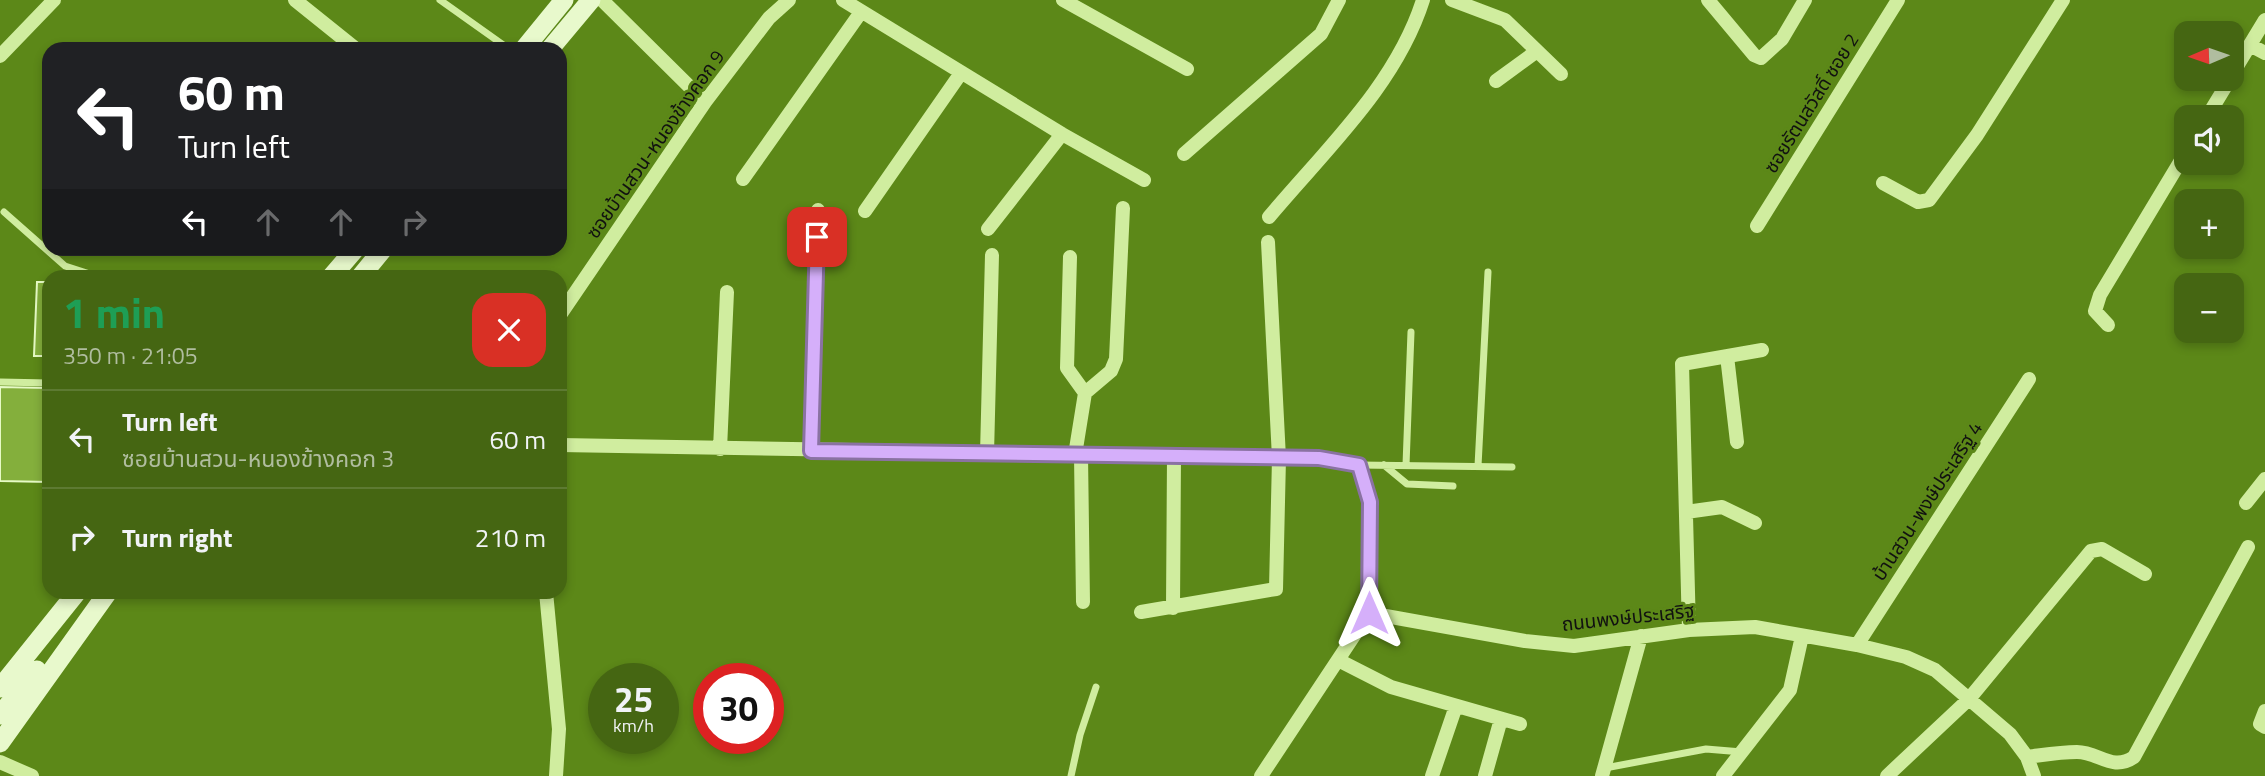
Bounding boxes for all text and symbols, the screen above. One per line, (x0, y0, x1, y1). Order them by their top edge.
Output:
north arrow (2174, 21, 2244, 91)
map controls (2174, 21, 2244, 343)
street label: ซอยรัตนสวัสดิ์ ซอย 2 (1756, 27, 1865, 178)
street label: ซอยบ้านสวน-หนองข้างคอก 9 (578, 43, 731, 244)
text: 60 m (178, 54, 285, 129)
icon: left (63, 70, 154, 161)
button: sound (2174, 105, 2244, 175)
text: Turn left (178, 122, 290, 170)
button: + (2174, 189, 2244, 259)
icon: left (176, 203, 214, 241)
icon: ahead (249, 203, 287, 241)
icon: ahead (322, 203, 360, 241)
icon: right (395, 203, 433, 241)
pin (787, 207, 847, 267)
icon: arrive (798, 218, 836, 256)
button: − (2174, 273, 2244, 343)
text: 1 min (63, 280, 165, 344)
button: close (472, 293, 546, 367)
text: 350 m · 21:05 (63, 338, 198, 373)
text: Turn left (122, 402, 217, 441)
street label: บ้านสวน-พงษ์ประเสริฐ 4 (1864, 415, 1989, 586)
icon: left (63, 420, 101, 458)
text: 60 m (489, 420, 546, 459)
text: ซอยบ้านสวน-หนองข้างคอก 3 (122, 441, 394, 476)
icon: right (63, 518, 101, 556)
text: Turn right (122, 518, 233, 557)
text: 210 m (475, 518, 546, 557)
position arrow (1332, 576, 1406, 650)
street label: ถนนพงษ์ประเสริฐ (1560, 595, 1696, 638)
speed limit sign: 30 (693, 663, 784, 754)
text: 25 (614, 672, 653, 726)
text: km/h (613, 712, 654, 739)

